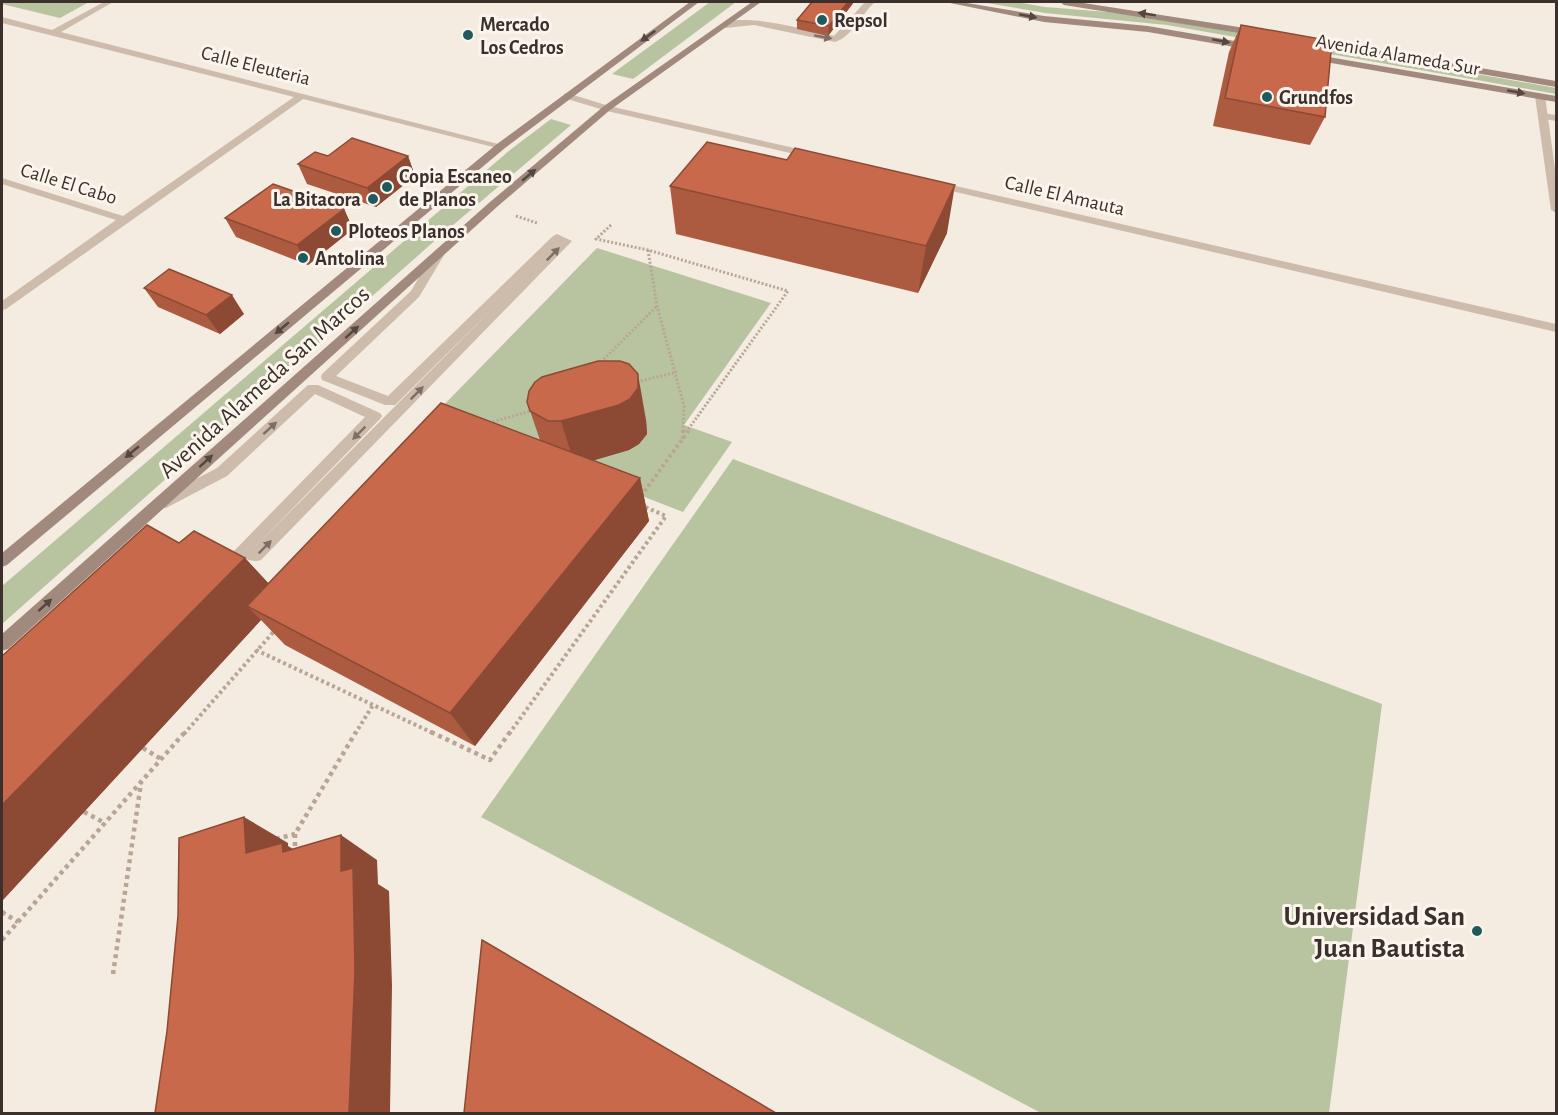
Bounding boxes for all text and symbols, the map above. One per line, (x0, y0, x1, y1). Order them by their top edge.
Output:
one-way arrow (1137, 10, 1156, 19)
place label: Repsol (834, 11, 888, 31)
one-way arrow (1018, 12, 1037, 21)
marker: Repsol (815, 13, 829, 27)
place label: Mercado Los Cedros (480, 15, 564, 58)
marker: Mercado Los Cedros (461, 28, 475, 42)
one-way arrow (641, 30, 657, 42)
street label: Avenida Alameda Sur (1314, 31, 1482, 79)
one-way arrow (814, 33, 833, 42)
one-way arrow (1211, 37, 1230, 46)
street label: Calle Eleuteria (199, 43, 312, 89)
place label: Grundfos (1279, 88, 1353, 108)
one-way arrow (1507, 88, 1526, 97)
marker: Grundfos (1260, 90, 1274, 104)
street label: Calle El Cabo (18, 160, 119, 208)
place label: Copia Escaneo de Planos (399, 167, 512, 210)
one-way arrow (521, 169, 536, 182)
street label: Calle El Amauta (1003, 172, 1127, 219)
marker: Copia Escaneo de Planos (380, 180, 394, 194)
place label: La Bitacora (273, 190, 361, 210)
marker: La Bitacora (366, 192, 380, 206)
place label: Ploteos Planos (348, 222, 465, 242)
marker: Ploteos Planos (329, 224, 343, 238)
one-way arrow (546, 247, 561, 261)
place label: Antolina (315, 249, 385, 269)
marker: Antolina (296, 251, 310, 265)
street label: Avenida Alameda San Marcos (155, 282, 374, 483)
one-way arrow (274, 321, 290, 334)
one-way arrow (344, 325, 359, 339)
one-way arrow (409, 386, 423, 400)
one-way arrow (262, 421, 277, 435)
one-way arrow (352, 425, 366, 439)
one-way arrow (125, 445, 140, 458)
one-way arrow (198, 455, 213, 468)
one-way arrow (258, 539, 272, 554)
one-way arrow (37, 599, 52, 612)
place label: Universidad San Juan Bautista (1284, 903, 1465, 963)
marker: Universidad San Juan Bautista (1470, 924, 1484, 938)

